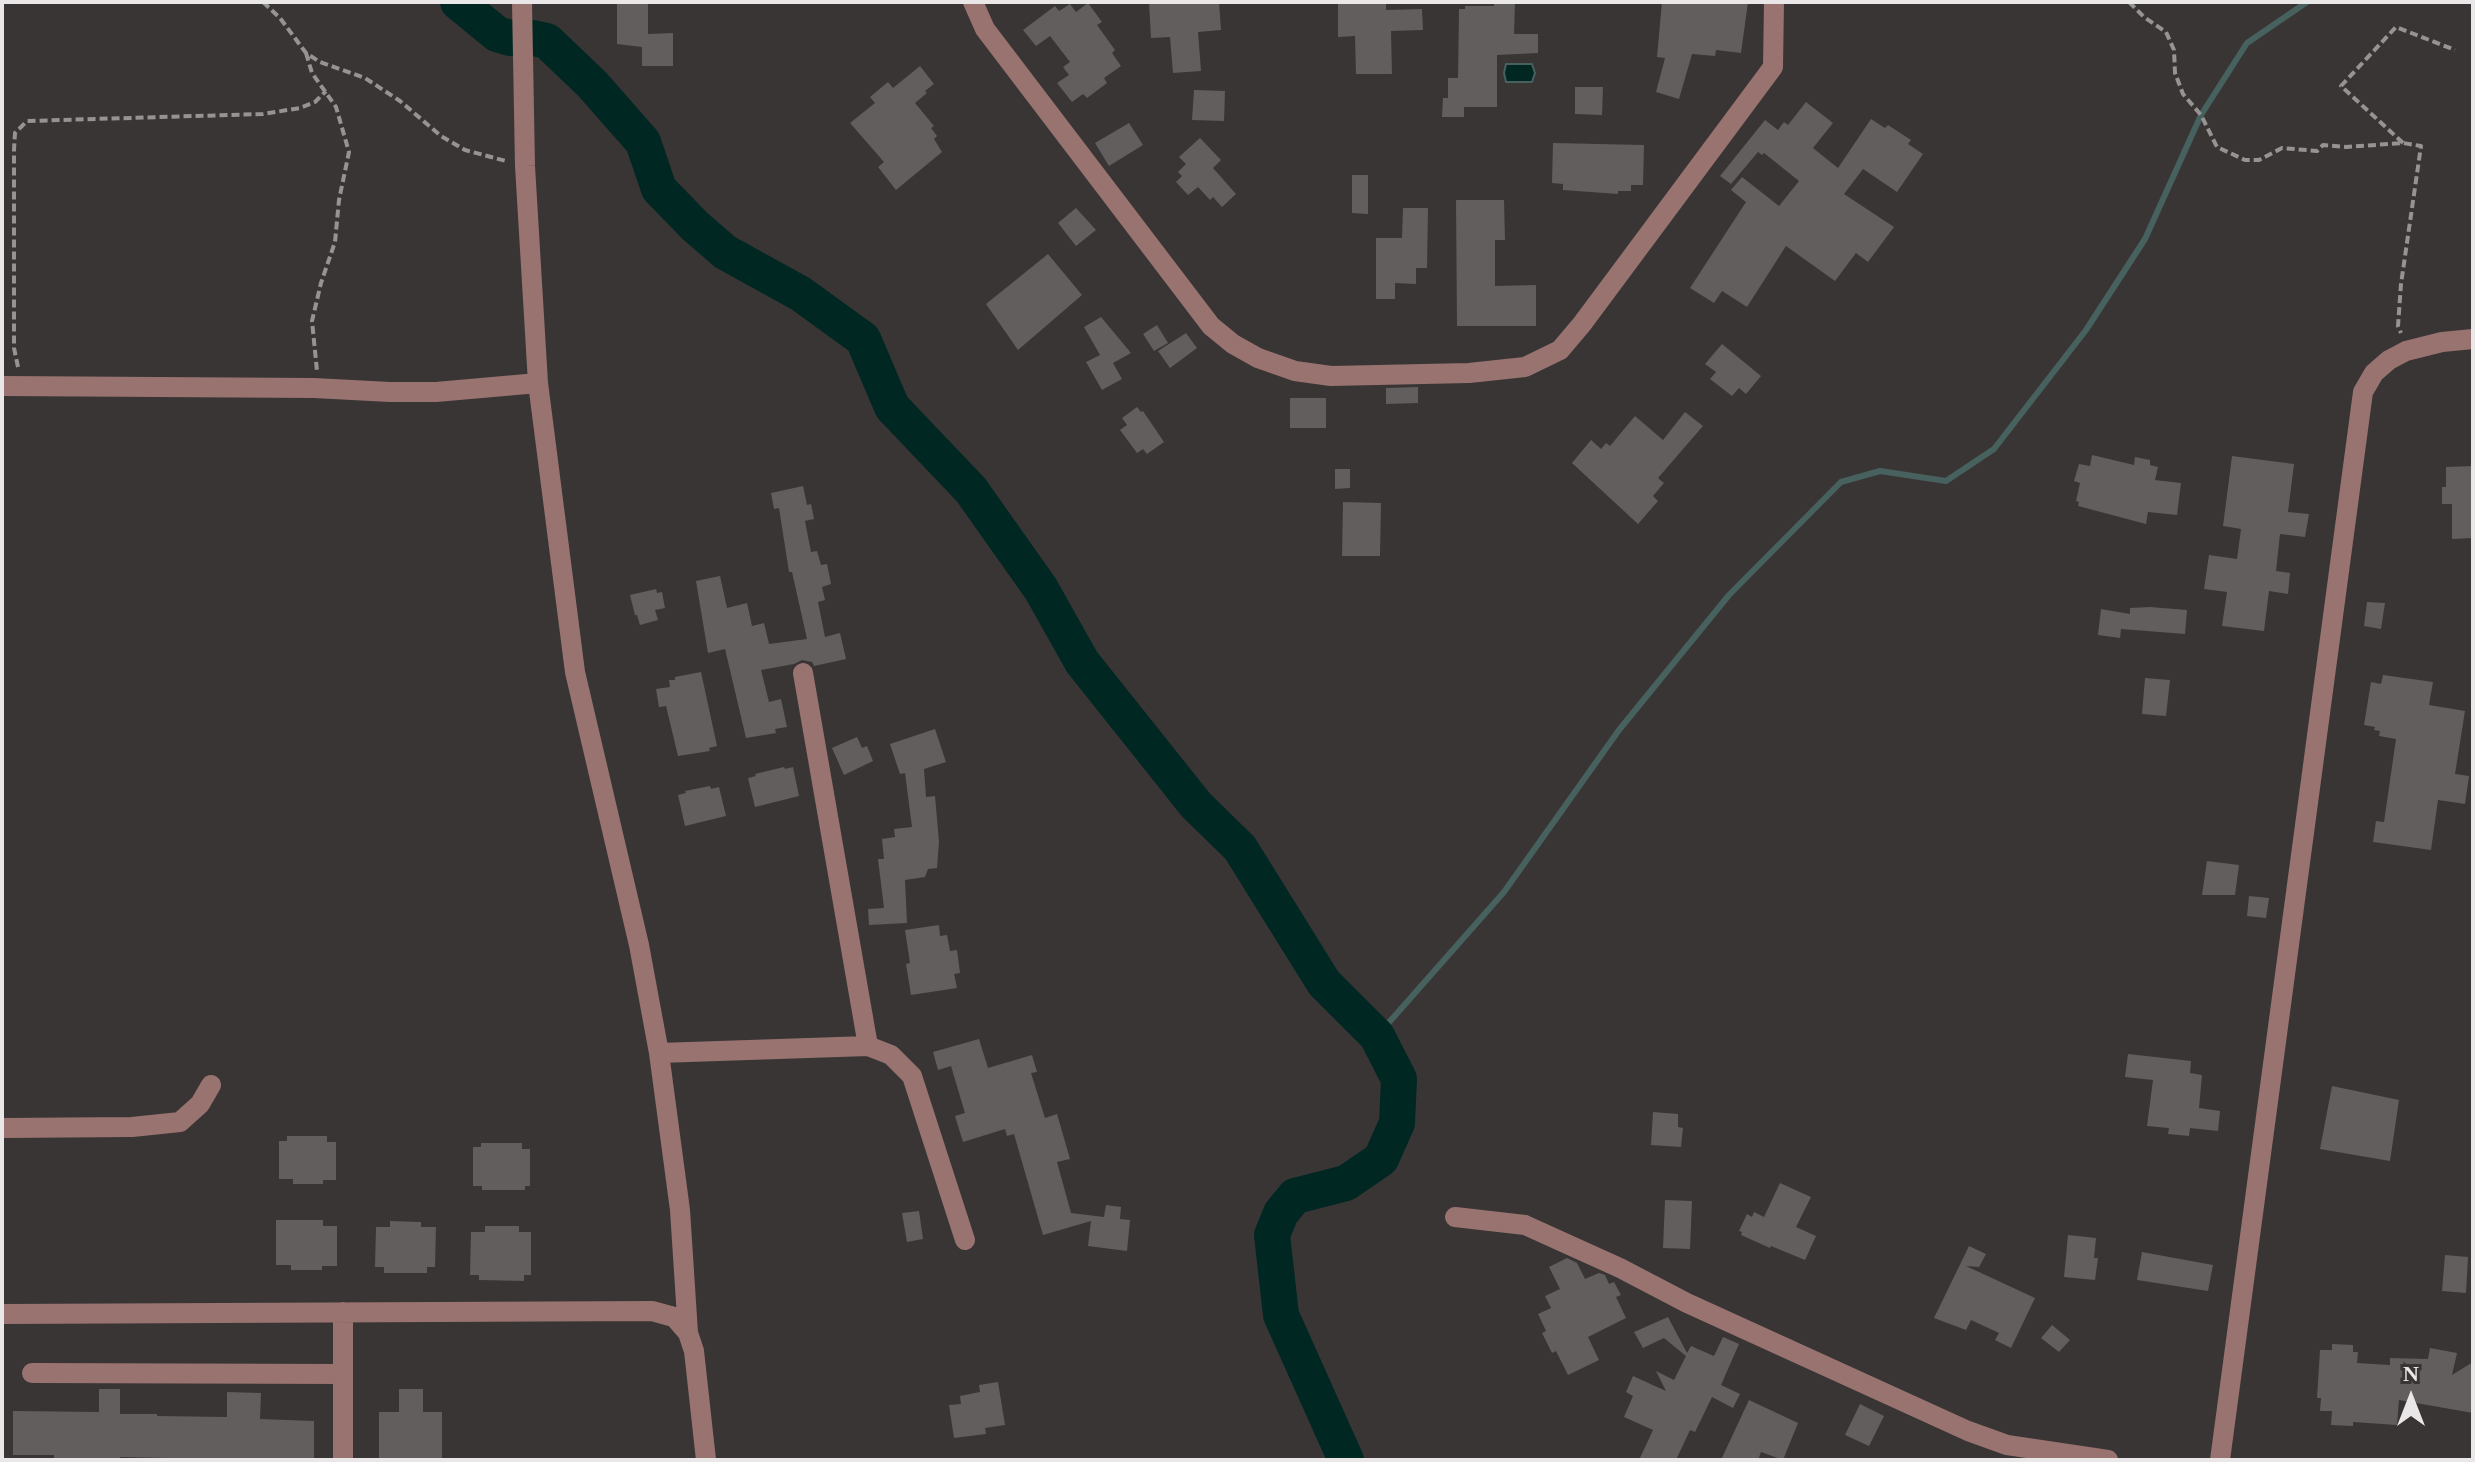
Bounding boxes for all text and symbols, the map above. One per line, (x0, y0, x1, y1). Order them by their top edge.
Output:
north arrow (2371, 1358, 2451, 1438)
text: N (2403, 1361, 2419, 1386)

